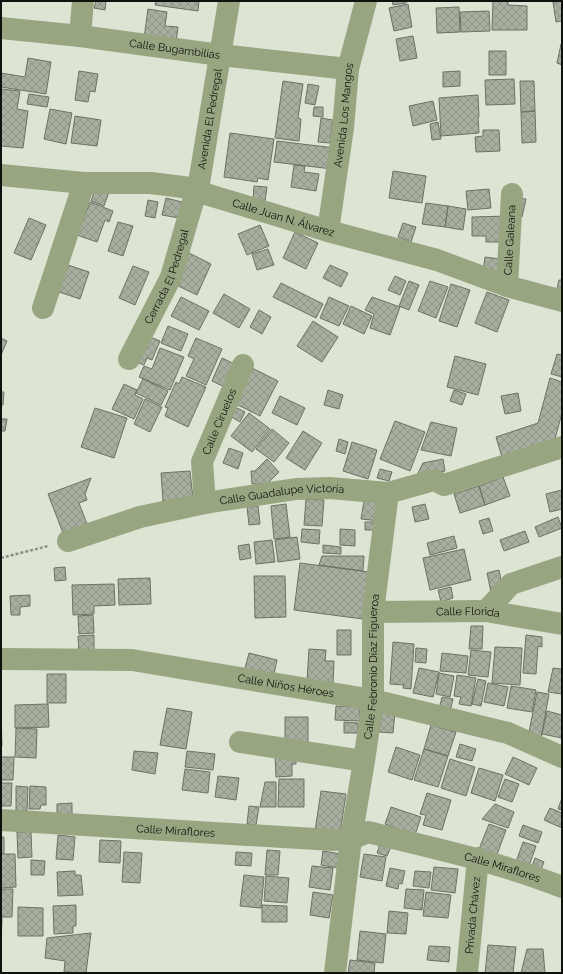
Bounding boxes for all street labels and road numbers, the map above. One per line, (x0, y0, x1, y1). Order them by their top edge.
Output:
street label: Calle Bugambilias (128, 37, 221, 62)
street label: Avenida Los Mangos (331, 61, 356, 168)
street label: Avenida El Pedregal (195, 68, 225, 170)
street label: Calle Juan N. Álvarez (231, 196, 336, 240)
street label: Calle Galeana (502, 204, 518, 276)
street label: Cerrada El Pedregal (142, 228, 192, 326)
street label: Calle Ciruelos (200, 387, 239, 457)
street label: Calle Guadalupe Victoria (219, 482, 345, 508)
street label: Calle Febronio Díaz Figueroa (361, 593, 382, 740)
street label: Calle Florida (436, 605, 501, 620)
street label: Calle Niños Héroes (237, 672, 335, 700)
street label: Calle Miraflores (136, 822, 216, 840)
street label: Calle Miraflores (463, 850, 542, 885)
street label: Privada Chávez (463, 875, 483, 955)

